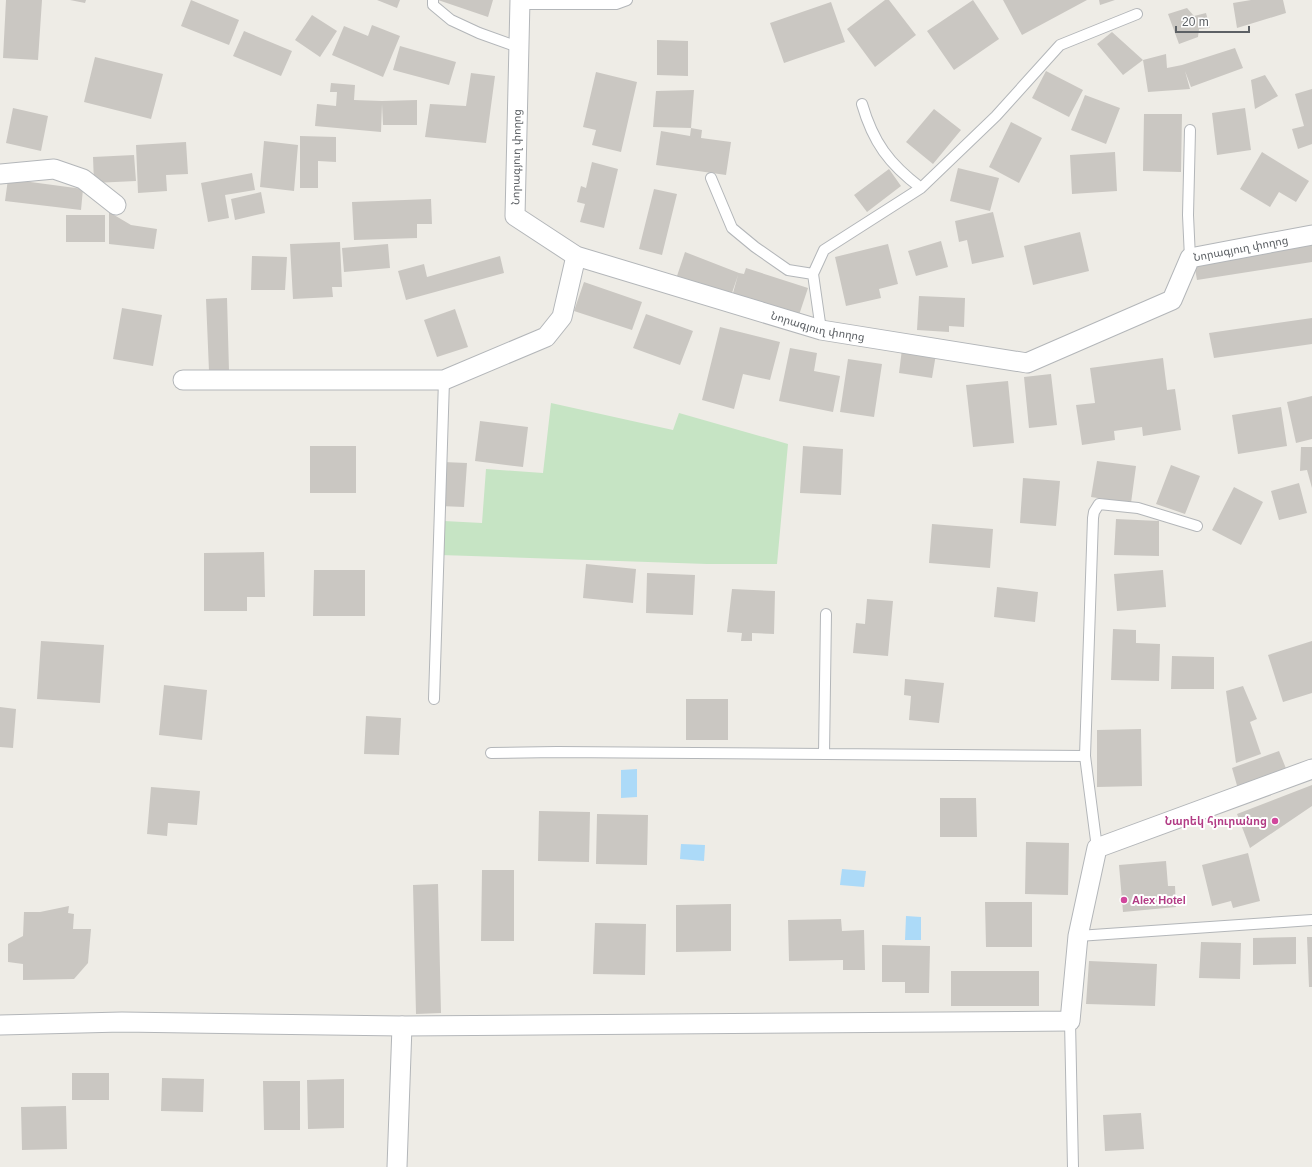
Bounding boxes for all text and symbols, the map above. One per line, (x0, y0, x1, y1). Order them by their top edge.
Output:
scale bar (1176, 8, 1249, 34)
text: 20 m (1182, 15, 1209, 29)
street label: Նորագյուղ փողոց (509, 109, 524, 205)
street label: Նորագյուղ փողոց (1192, 234, 1289, 263)
street label: Նորագյուղ փողոց (769, 309, 866, 344)
place label: Նարեկ հյուրանոց (1165, 815, 1267, 828)
marker: Նարեկ հյուրանոց (1270, 816, 1280, 826)
place label: Alex Hotel (1132, 894, 1186, 906)
marker: Alex Hotel (1119, 895, 1129, 905)

